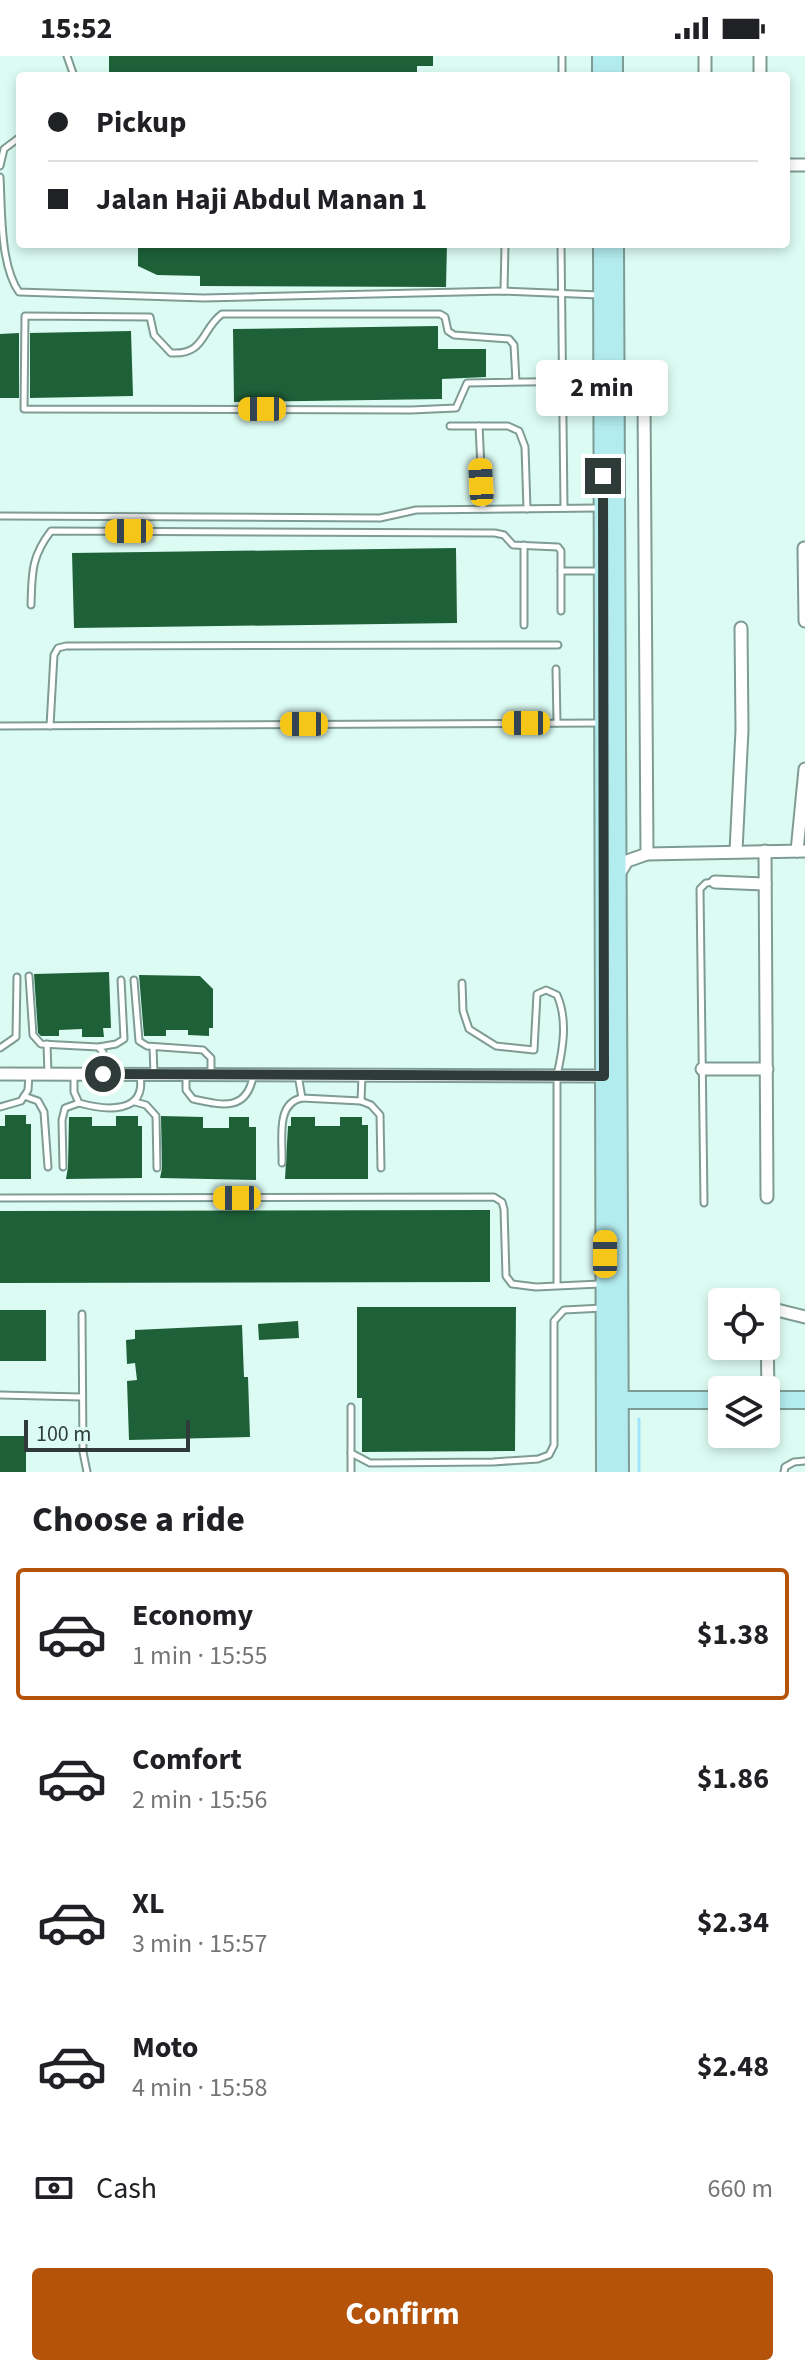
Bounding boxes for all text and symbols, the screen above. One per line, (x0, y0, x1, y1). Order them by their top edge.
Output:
text: 15:52 (40, 7, 112, 50)
text: Pickup (96, 101, 186, 144)
text: Jalan Haji Abdul Manan 1 (96, 178, 427, 221)
callout: 2 min (537, 360, 669, 416)
text: 2 min (570, 369, 634, 406)
car (238, 397, 286, 421)
car (468, 457, 494, 507)
route end (585, 458, 621, 494)
car (105, 519, 153, 543)
car (502, 711, 550, 735)
car (280, 712, 328, 736)
route start (85, 1056, 121, 1092)
car (213, 1186, 261, 1210)
car (593, 1230, 617, 1278)
map controls (708, 1288, 780, 1448)
button: locate (708, 1288, 780, 1360)
button: layers (708, 1376, 780, 1448)
scale bar (24, 1416, 190, 1452)
text: 100 m (36, 1418, 91, 1450)
text: Choose a ride (32, 1494, 245, 1545)
text: Economy (132, 1594, 253, 1637)
icon: car (36, 1598, 108, 1670)
text: $1.38 (697, 1613, 769, 1656)
text: 1 min · 15:55 (132, 1637, 267, 1674)
text: Comfort (132, 1738, 242, 1781)
icon: car (36, 1742, 108, 1814)
text: $1.86 (697, 1757, 769, 1800)
text: 2 min · 15:56 (132, 1781, 267, 1818)
text: XL (132, 1882, 165, 1925)
icon: car (36, 1886, 108, 1958)
text: $2.34 (697, 1901, 769, 1944)
text: 3 min · 15:57 (132, 1925, 267, 1962)
text: Moto (132, 2026, 198, 2069)
icon: car (36, 2030, 108, 2102)
text: $2.48 (697, 2045, 769, 2088)
text: 4 min · 15:58 (132, 2069, 267, 2106)
icon: cash (32, 2166, 76, 2210)
text: Cash (96, 2167, 157, 2210)
text: 660 m (707, 2170, 773, 2207)
button: Confirm (32, 2268, 773, 2360)

